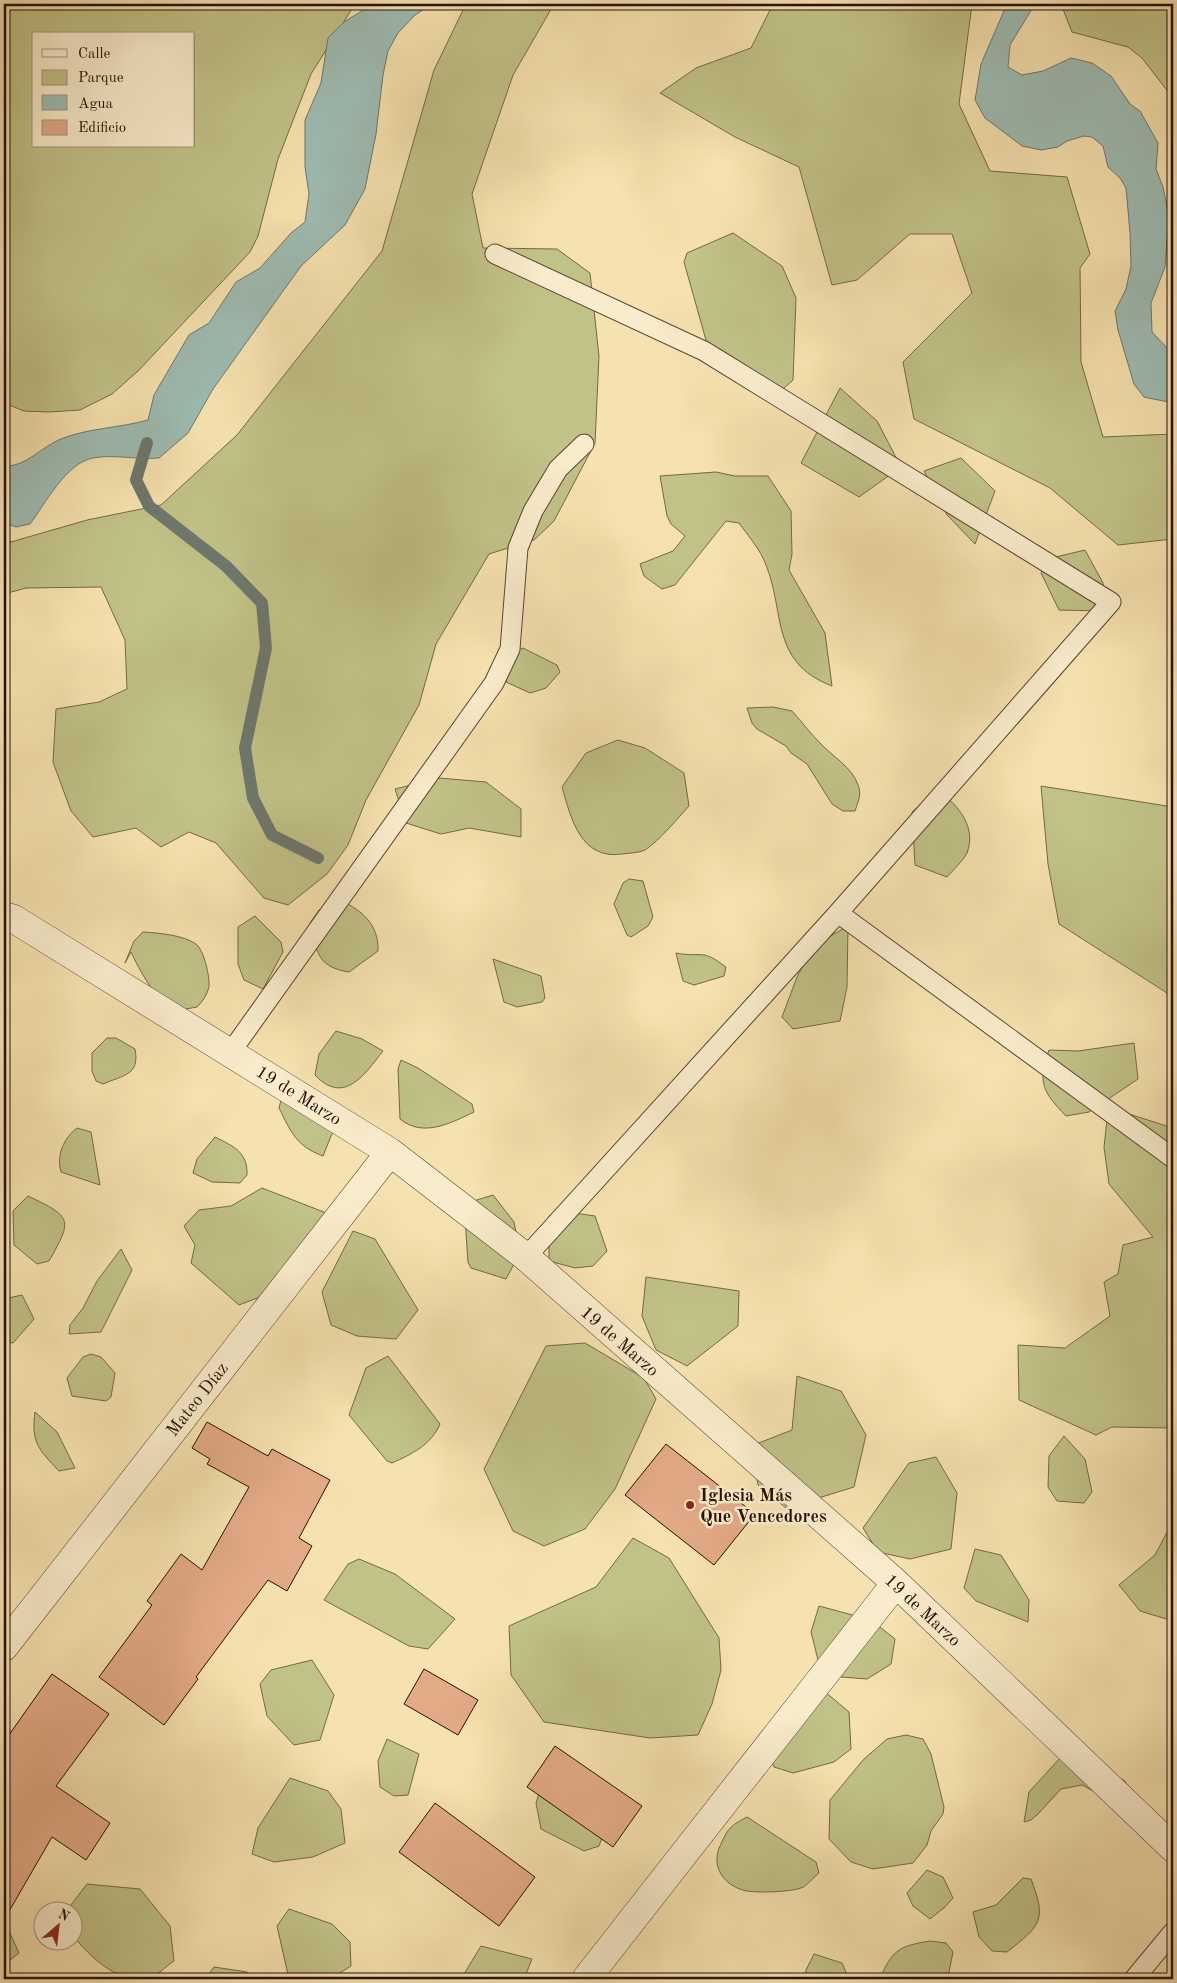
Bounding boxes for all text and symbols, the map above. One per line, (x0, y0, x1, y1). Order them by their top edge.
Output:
legend (32, 32, 195, 148)
text: Calle (78, 47, 111, 62)
text: Parque (78, 71, 124, 86)
text: Agua (78, 97, 114, 112)
text: Edificio (78, 121, 126, 136)
street label: 19 de Marzo (253, 1063, 344, 1129)
street label: 19 de Marzo (577, 1303, 662, 1380)
street label: Mateo Díaz (164, 1359, 232, 1440)
place label: Iglesia Más Que Vencedores (700, 1487, 827, 1526)
marker: Iglesia Más Que Vencedores (684, 1499, 696, 1511)
street label: 19 de Marzo (881, 1571, 964, 1650)
north arrow (32, 1900, 82, 1950)
text: N (56, 1907, 72, 1924)

